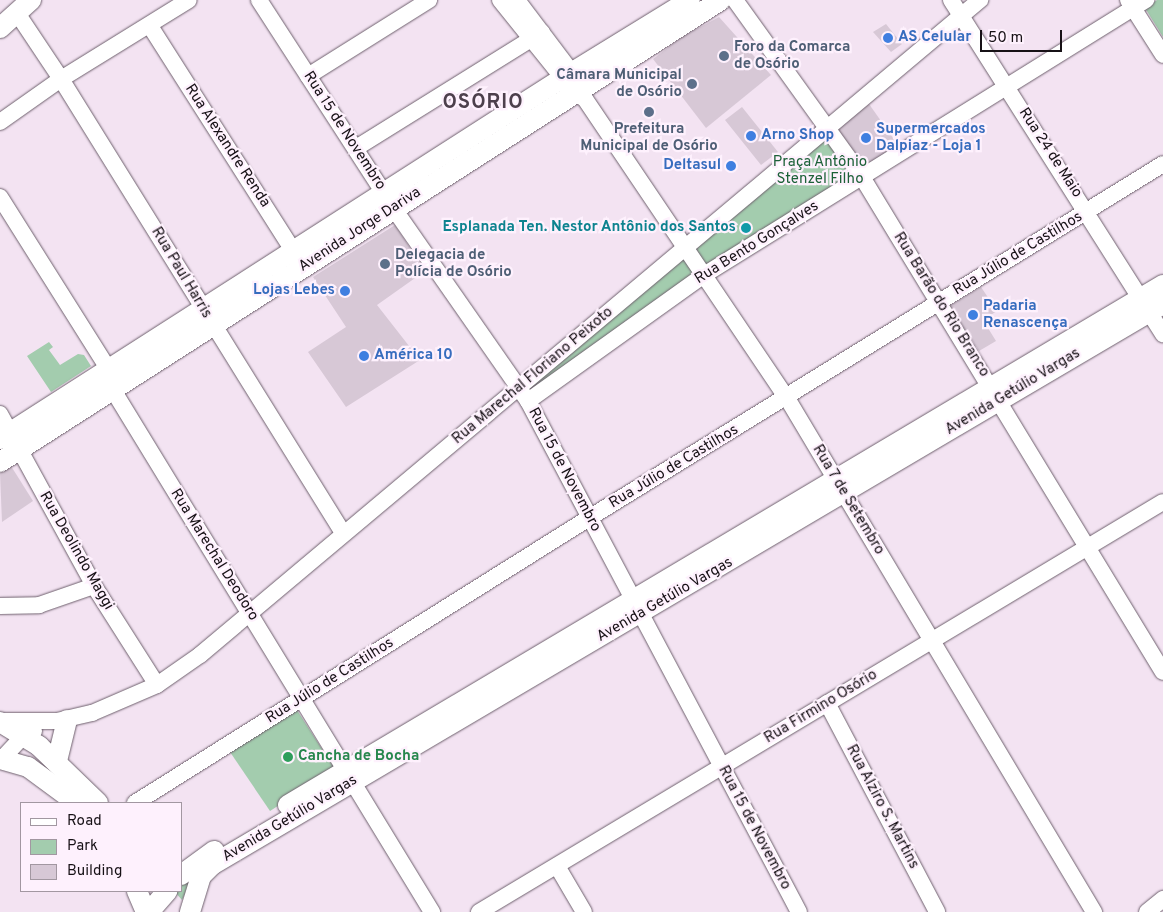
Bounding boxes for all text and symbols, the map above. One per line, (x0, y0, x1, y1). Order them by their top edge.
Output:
scale bar (983, 20, 1066, 52)
place label: AS Celular (898, 29, 972, 47)
text: 50 m (988, 29, 1023, 48)
marker: AS Celular (882, 32, 894, 44)
place label: Foro da Comarca de Osório (734, 38, 850, 73)
marker: Foro da Comarca de Osório (718, 50, 730, 62)
place label: Câmara Municipal de Osório (556, 66, 682, 101)
street label: Rua 15 de Novembro (299, 68, 389, 194)
marker: Câmara Municipal de Osório (686, 78, 698, 90)
street label: Rua Alexandre Renda (180, 81, 274, 211)
district label: OSÓRIO (442, 91, 524, 115)
street label: Rua 24 de Maio (1014, 105, 1086, 201)
marker: Prefeitura Municipal de Osório (643, 106, 655, 118)
place label: Prefeitura Municipal de Osório (580, 120, 718, 155)
place label: Supermercados Dalpiaz - Loja 1 (876, 120, 986, 155)
place label: Arno Shop (761, 127, 834, 145)
marker: Arno Shop (745, 130, 757, 142)
marker: Supermercados Dalpiaz - Loja 1 (860, 132, 872, 144)
park label: Praça Antônio Stenzel Filho (773, 153, 867, 188)
place label: Deltasul (663, 157, 721, 175)
marker: Deltasul (725, 160, 737, 172)
street label: Avenida Jorge Dariva (295, 184, 425, 276)
street label: Rua Bento Gonçalves (692, 198, 822, 288)
street label: Rua Júlio de Castilhos (950, 208, 1086, 300)
place label: Esplanada Ten. Nestor Antônio dos Santos (442, 219, 736, 237)
marker: Esplanada Ten. Nestor Antônio dos Santos (740, 222, 752, 234)
street label: Rua Paul Harris (147, 224, 215, 322)
street label: Rua Barão do Rio Branco (889, 229, 993, 381)
place label: Delegacia de Polícia de Osório (395, 246, 512, 281)
marker: Delegacia de Polícia de Osório (379, 258, 391, 270)
place label: Lojas Lebes (253, 282, 335, 300)
marker: Lojas Lebes (339, 285, 351, 297)
place label: Padaria Renascença (983, 297, 1068, 332)
street label: Rua Marechal Floriano Peixoto (449, 303, 617, 449)
marker: Padaria Renascença (967, 309, 979, 321)
street label: Avenida Getúlio Vargas (942, 344, 1084, 440)
place label: América 10 (374, 347, 453, 365)
marker: América 10 (358, 350, 370, 362)
street label: Rua 15 de Novembro (524, 405, 604, 535)
street label: Rua Júlio de Castilhos (606, 421, 742, 513)
street label: Rua 7 de Setembro (808, 441, 888, 559)
street label: Rua Marechal Deodoro (166, 486, 262, 624)
street label: Rua Deolindo Maggi (35, 489, 117, 613)
street label: Avenida Getúlio Vargas (594, 554, 736, 646)
street label: Rua Júlio de Castilhos (263, 634, 397, 728)
street label: Rua Firmino Osório (761, 666, 881, 748)
street label: Rua Alziro S. Martins (842, 742, 922, 872)
place label: Cancha de Bocha (298, 748, 419, 766)
marker: Cancha de Bocha (282, 751, 294, 763)
street label: Rua 15 de Novembro (714, 763, 794, 893)
street label: Avenida Getúlio Vargas (219, 771, 361, 867)
legend (20, 802, 182, 892)
text: Road (67, 812, 102, 831)
text: Park (67, 837, 98, 856)
text: Building (67, 862, 122, 881)

